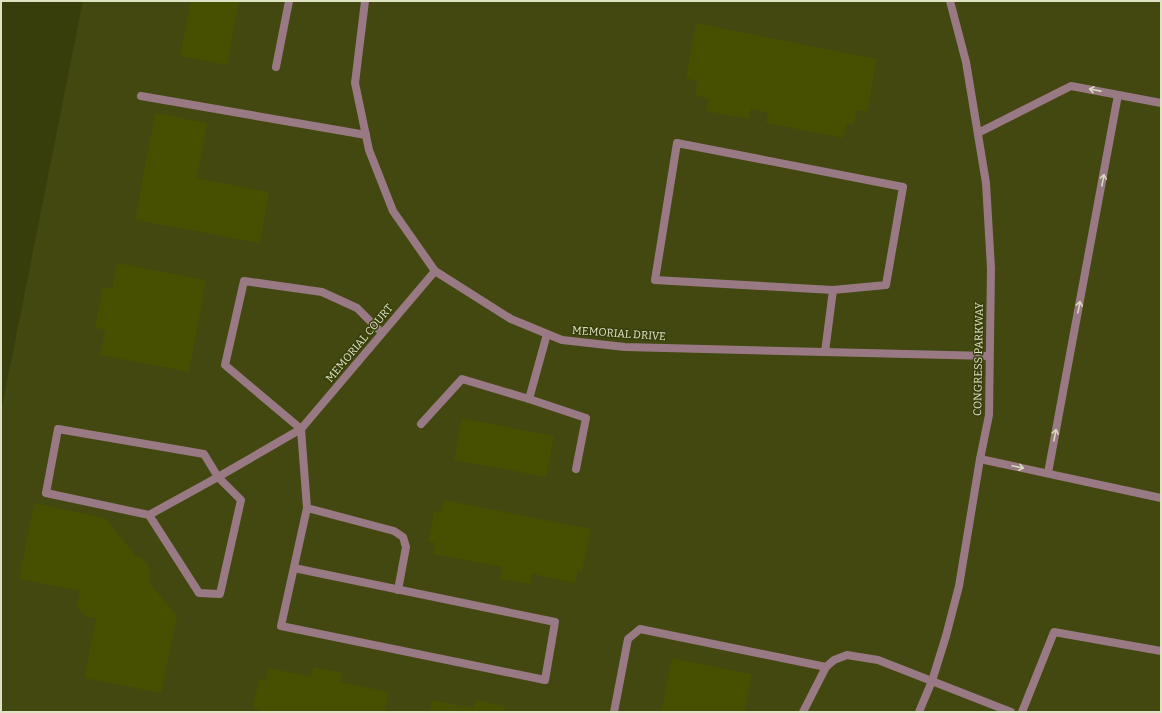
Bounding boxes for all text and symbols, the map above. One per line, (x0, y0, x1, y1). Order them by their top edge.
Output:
one-way arrow (1089, 86, 1102, 94)
one-way arrow (1099, 173, 1107, 186)
street label: MEMORIAL COURT (323, 301, 396, 385)
street label: CONGRESS PARKWAY (971, 301, 986, 416)
one-way arrow (1075, 301, 1083, 314)
street label: MEMORIAL DRIVE (572, 324, 667, 343)
one-way arrow (1051, 429, 1059, 442)
one-way arrow (1011, 464, 1024, 472)

